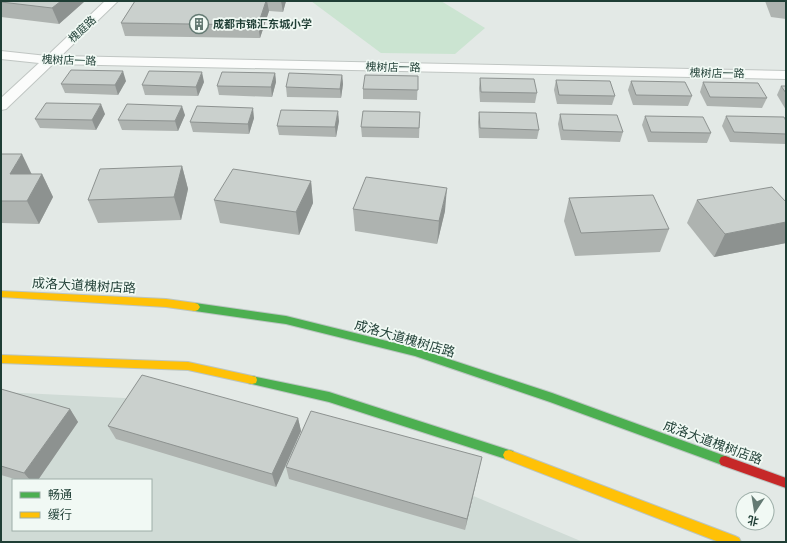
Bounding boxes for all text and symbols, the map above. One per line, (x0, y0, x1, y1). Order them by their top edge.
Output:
street label: 槐庭路 (65, 13, 99, 45)
building icon: 成都市锦汇东城小学 (188, 13, 210, 35)
place label: 成都市锦汇东城小学 (213, 17, 312, 31)
street label: 槐树店一路 (41, 52, 97, 68)
street label: 槐树店一路 (365, 60, 421, 74)
street label: 槐树店一路 (689, 66, 745, 80)
street label: 成洛大道槐树店路 (32, 274, 136, 296)
street label: 成洛大道槐树店路 (353, 316, 457, 360)
street label: 成洛大道槐树店路 (661, 417, 765, 467)
legend (12, 479, 152, 531)
text: 畅通 (48, 487, 72, 502)
north arrow (735, 491, 775, 531)
text: 缓行 (48, 507, 72, 522)
text: 北 (746, 513, 760, 529)

